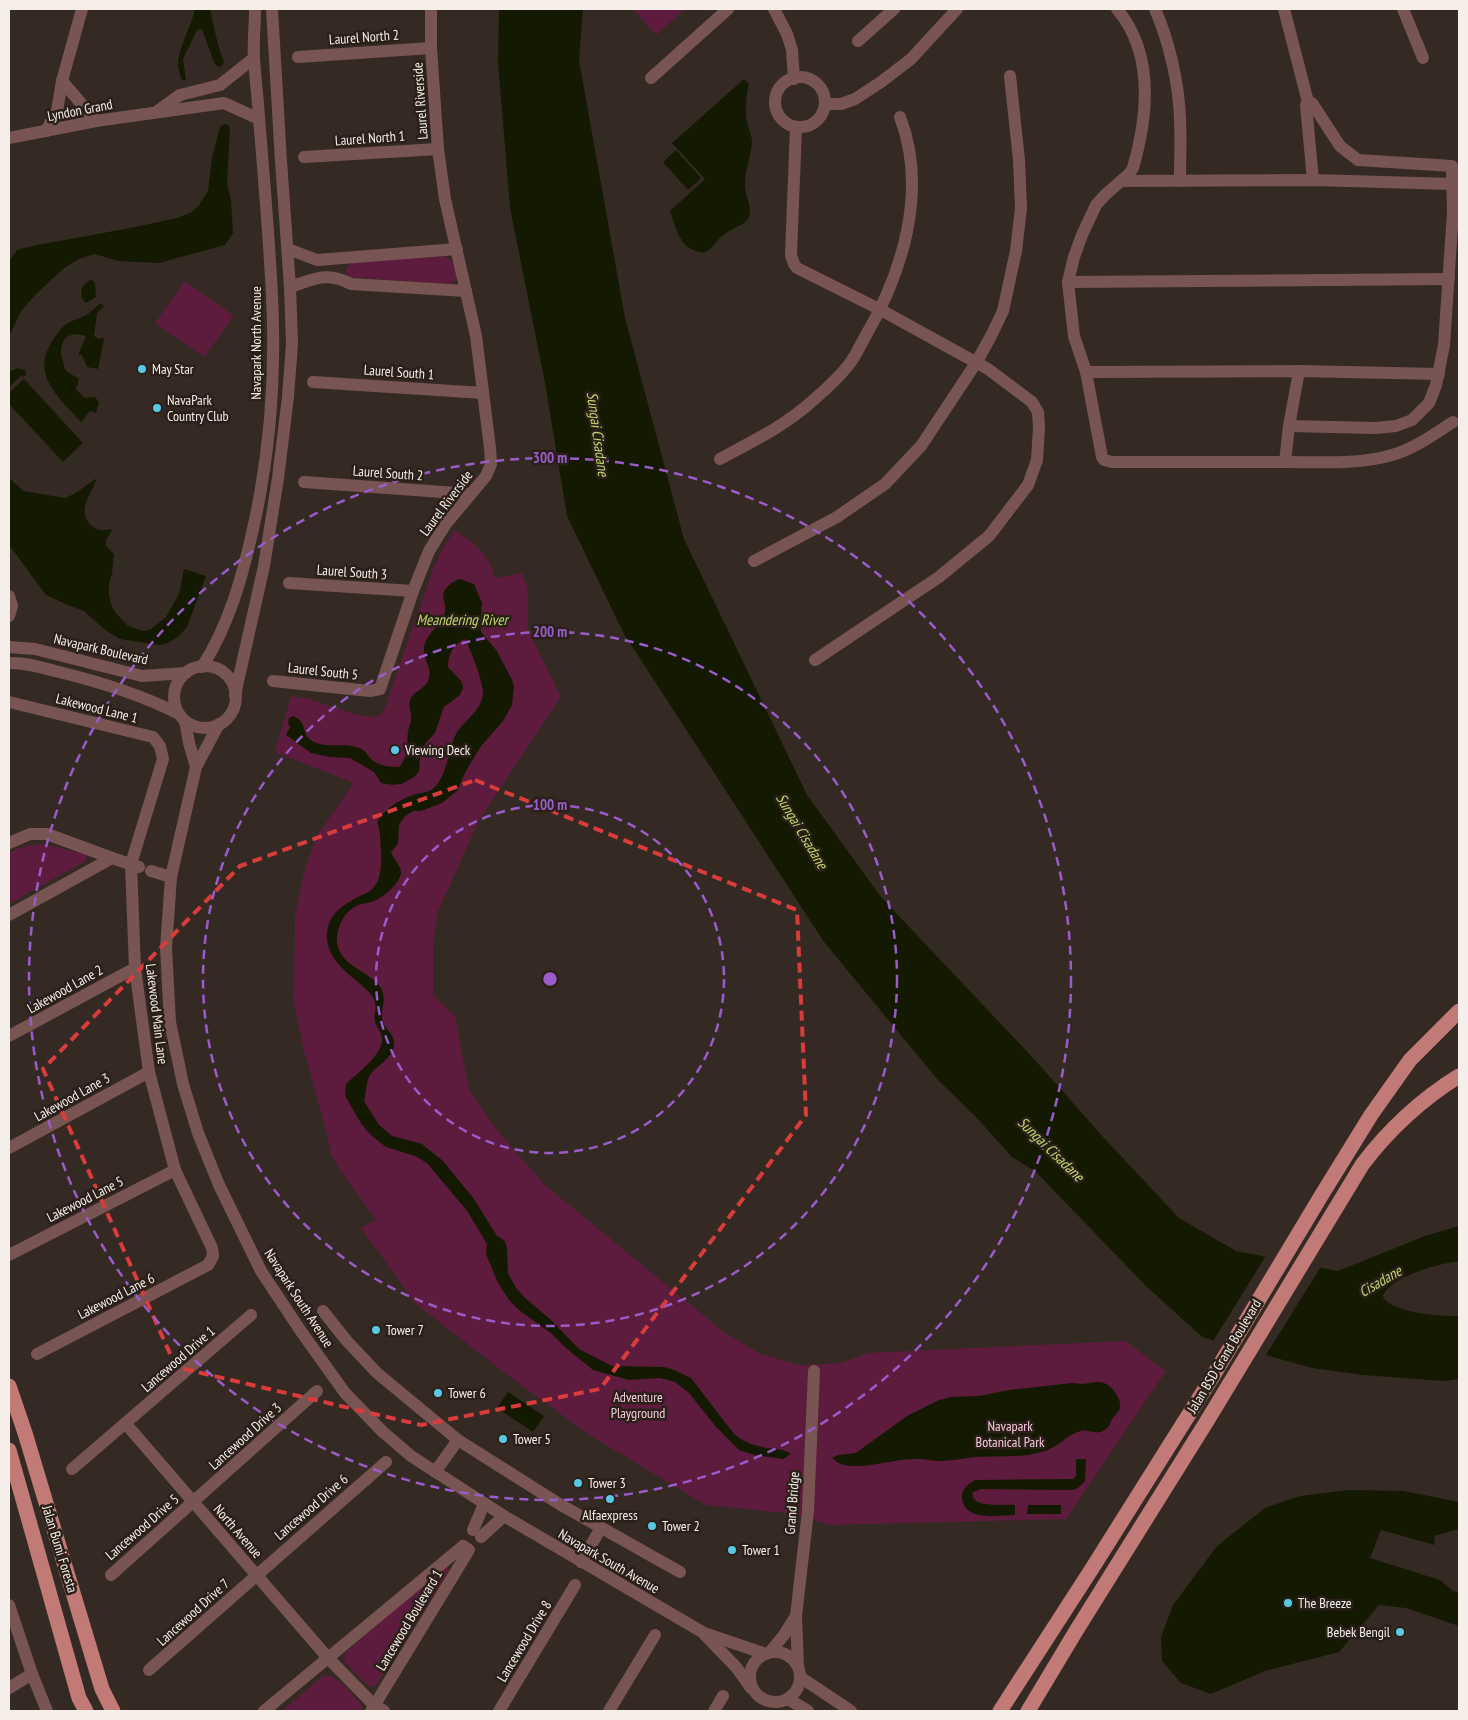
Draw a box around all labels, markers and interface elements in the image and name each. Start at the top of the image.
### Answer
street label: Laurel North 2 [328,26,400,48]
street label: Laurel Riverside [408,61,432,140]
street label: Lyndon Grand [46,95,114,125]
street label: Laurel North 1 [334,127,406,149]
street label: Navapark North Avenue [247,286,265,400]
place label: May Star [152,360,194,378]
street label: Laurel South 1 [363,361,435,383]
marker: May Star [136,363,148,375]
place label: NavaPark Country Club [167,391,229,425]
water label: Sungai Cisadane [583,391,613,478]
marker: NavaPark Country Club [151,402,163,414]
text: 300 m [533,448,567,467]
street label: Laurel South 2 [352,462,424,484]
street label: Laurel Riverside [415,466,477,539]
street label: Laurel South 3 [316,561,388,583]
water label: Meandering River [416,610,509,629]
text: 200 m [533,622,567,641]
street label: Navapark Boulevard [52,629,150,669]
street label: Laurel South 5 [287,658,359,684]
street label: Lakewood Lane 1 [54,689,140,727]
place label: Viewing Deck [404,741,471,759]
marker: Viewing Deck [389,744,401,756]
water label: Sungai Cisadane [772,790,832,873]
text: 100 m [533,795,567,814]
street label: Lakewood Lane 2 [24,961,106,1017]
street label: Lakewood Main Lane [142,963,172,1066]
centre of rings [541,970,559,988]
street label: Lakewood Lane 3 [31,1069,113,1125]
water label: Sungai Cisadane [1014,1113,1089,1186]
street label: Lakewood Lane 5 [44,1172,126,1226]
street label: Navapark South Avenue [260,1245,338,1351]
water label: Cisadane [1355,1261,1406,1301]
street label: Lakewood Lane 6 [75,1269,157,1323]
street label: Jalan BSD Grand Boulevard [1182,1296,1265,1417]
place label: Tower 7 [386,1321,424,1339]
street label: Lancewood Drive 1 [137,1322,219,1396]
marker: Tower 7 [370,1324,382,1336]
place label: Tower 6 [448,1384,486,1402]
marker: Tower 6 [432,1387,444,1399]
park label: Adventure Playground [611,1388,665,1422]
street label: Lancewood Drive 3 [205,1399,285,1473]
park label: Navapark Botanical Park [976,1417,1045,1451]
place label: Tower 5 [513,1430,551,1448]
marker: Tower 5 [497,1433,509,1445]
street label: Lancewood Drive 6 [270,1470,352,1544]
street label: Grand Bridge [781,1471,803,1535]
place label: Tower 3 [588,1474,626,1492]
marker: Tower 3 [572,1477,584,1489]
street label: Lancewood Drive 5 [101,1490,183,1564]
marker: Alfaexpress [604,1493,616,1505]
street label: North Avenue [210,1500,267,1562]
street label: Jalan Bumi Foresta [38,1502,82,1595]
place label: Alfaexpress [582,1506,638,1524]
place label: Tower 2 [662,1517,700,1535]
marker: Tower 2 [646,1520,658,1532]
street label: Navapark South Avenue [555,1525,663,1597]
place label: Tower 1 [742,1541,780,1559]
marker: Tower 1 [726,1544,738,1556]
street label: Lancewood Boulevard 1 [372,1566,446,1674]
street label: Lancewood Drive 7 [153,1575,233,1649]
place label: The Breeze [1298,1594,1352,1612]
street label: Lancewood Drive 8 [493,1597,555,1685]
marker: The Breeze [1282,1597,1294,1609]
place label: Bebek Bengil [1327,1623,1391,1641]
marker: Bebek Bengil [1394,1626,1406,1638]

